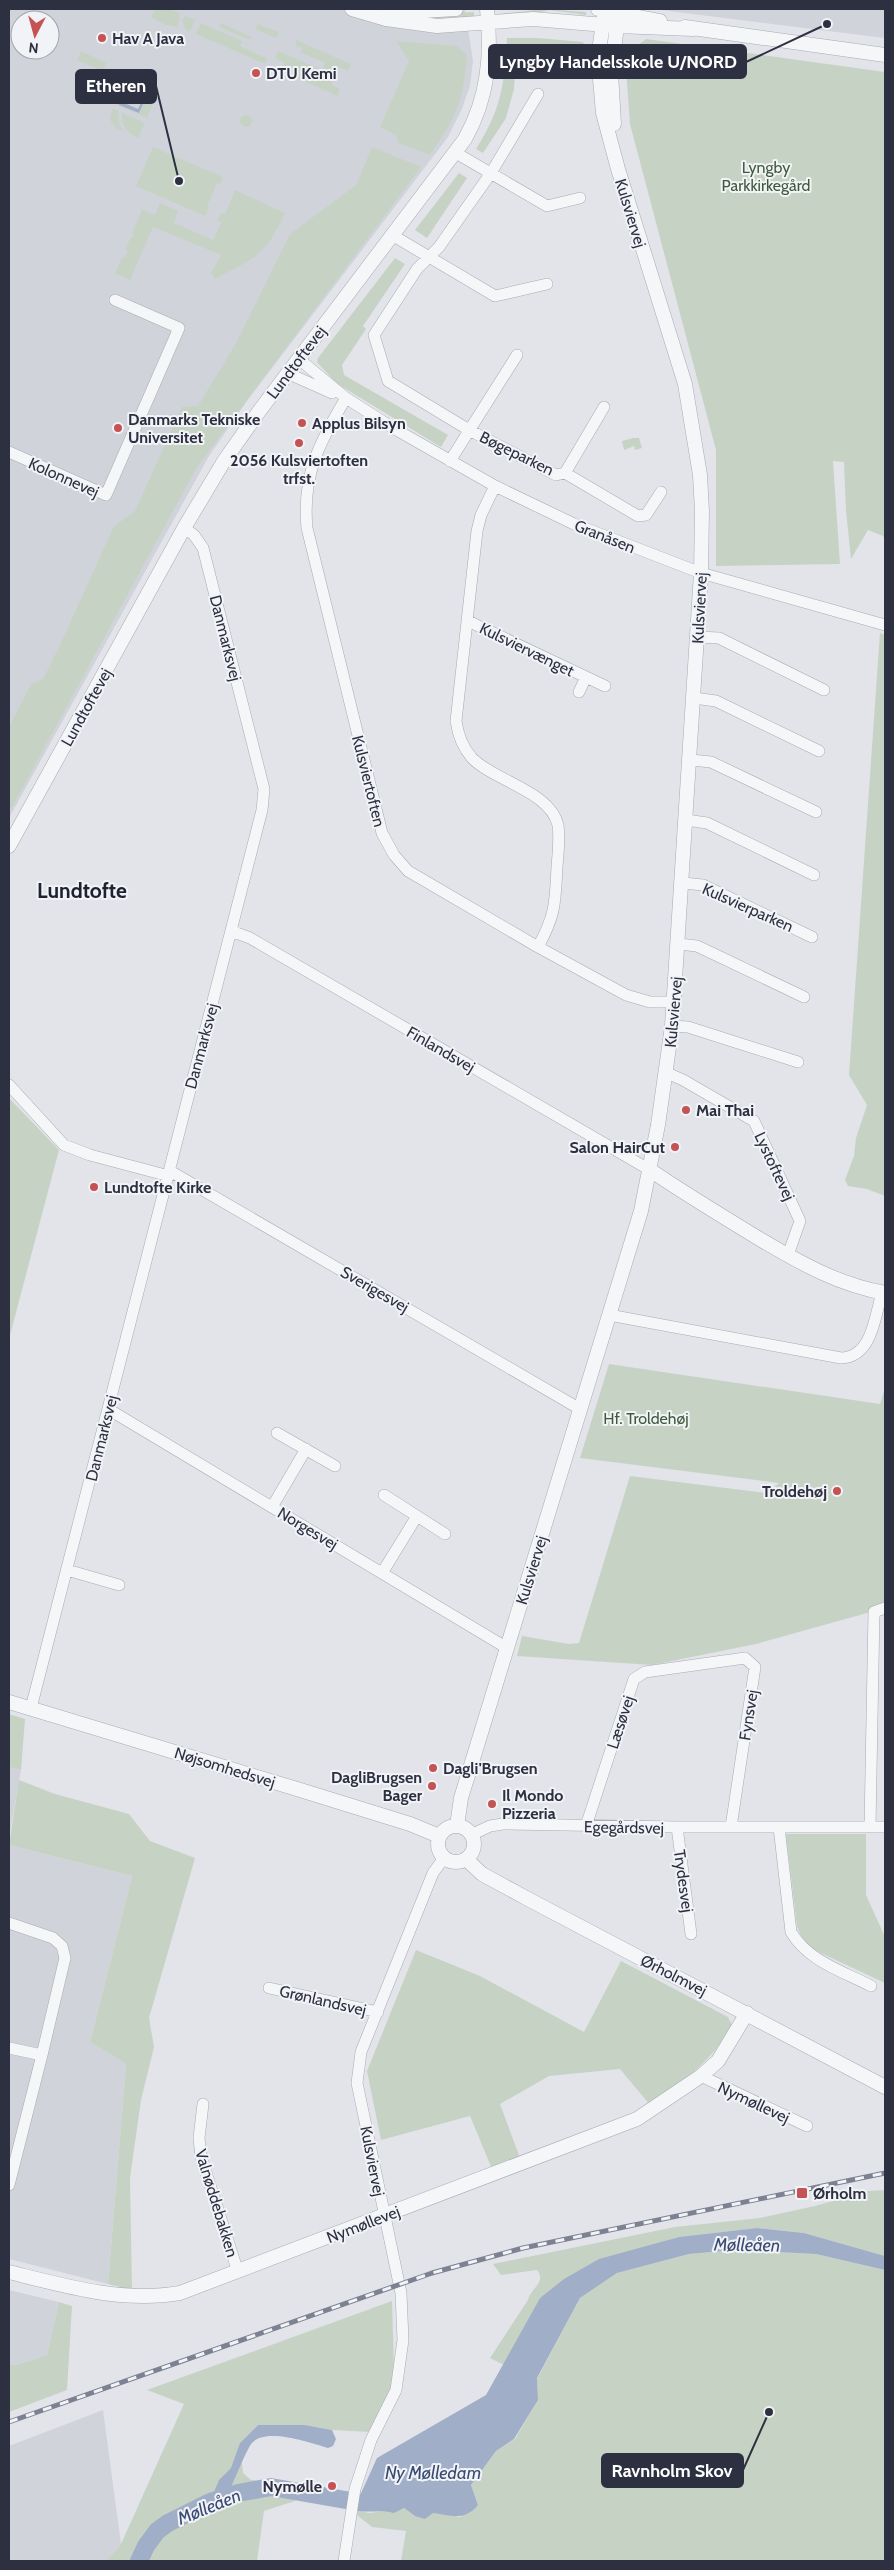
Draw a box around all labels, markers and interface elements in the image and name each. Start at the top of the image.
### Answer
north arrow [10,10,60,60]
place label: Hav A Java [112,29,184,48]
marker: Hav A Java [96,32,108,44]
text: N [28,38,40,57]
callout: Lyngby Handelsskole U/NORD [489,45,746,78]
text: Lyngby Handelsskole U/NORD [499,51,737,73]
place label: DTU Kemi [266,64,337,83]
marker: DTU Kemi [250,67,262,79]
callout: Etheren [76,70,156,103]
text: Etheren [86,75,146,97]
park label: Lyngby Parkkirkegård [722,158,810,195]
street label: Kulsviervej [611,176,650,250]
street label: Lundtoftevej [263,322,330,402]
place label: Danmarks Tekniske Universitet [128,410,260,447]
place label: Applus Bilsyn [312,414,406,433]
marker: Applus Bilsyn [296,417,308,429]
marker: Danmarks Tekniske Universitet [112,422,124,434]
street label: Bøgeparken [477,427,557,480]
marker: 2056 Kulsviertoften trfst. [293,437,305,449]
place label: 2056 Kulsviertoften trfst. [230,451,368,488]
street label: Kolonnevej [26,453,102,501]
street label: Granåsen [572,516,638,557]
street label: Kulsviervej [688,572,711,644]
street label: Danmarksvej [206,593,245,683]
street label: Kulsviervænget [476,618,578,681]
street label: Lundtoftevej [57,665,116,750]
street label: Kulsviertoften [348,733,389,829]
district label: Lundtofte [37,878,127,903]
street label: Kulsvierparken [699,879,796,936]
street label: Kulsviervej [661,976,686,1048]
street label: Danmarksvej [181,1001,222,1091]
street label: Finlandsvej [403,1022,478,1077]
place label: Mai Thai [696,1101,754,1120]
marker: Mai Thai [680,1104,692,1116]
street label: Lystoftevej [750,1129,799,1204]
place label: Salon HairCut [570,1138,665,1157]
marker: Salon HairCut [669,1141,681,1153]
place label: Lundtofte Kirke [104,1178,211,1197]
marker: Lundtofte Kirke [88,1181,100,1193]
street label: Sverigesvej [337,1262,412,1317]
street label: Danmarksvej [82,1393,121,1483]
park label: Hf. Troldehøj [603,1409,689,1428]
place label: Troldehøj [762,1482,827,1501]
marker: Troldehøj [831,1485,843,1497]
street label: Norgesvej [274,1503,341,1554]
street label: Kulsviervej [512,1533,551,1607]
street label: Fynsvej [735,1688,762,1742]
street label: Læsøvej [603,1693,638,1751]
street label: Nøjsomhedsvej [172,1743,278,1792]
place label: Dagli'Brugsen [443,1759,538,1778]
marker: Dagli'Brugsen [427,1762,439,1774]
place label: DagliBrugsen Bager [331,1768,423,1805]
marker: DagliBrugsen Bager [426,1780,438,1792]
place label: Il Mondo Pizzeria [502,1786,564,1823]
marker: Il Mondo Pizzeria [486,1798,498,1810]
street label: Egegårdsvej [584,1817,664,1838]
street label: Trydesvej [670,1848,697,1914]
street label: Ørholmvej [638,1951,710,2000]
street label: Grønlandsvej [278,1981,368,2020]
street label: Nymøllevej [715,2078,793,2127]
street label: Kulsviervej [356,2124,389,2198]
street label: Valnøddebakken [191,2147,242,2260]
place label: Ørholm [813,2184,866,2203]
marker: Ørholm [795,2186,809,2200]
street label: Nymøllevej [324,2202,403,2247]
water label: Mølleåen [713,2233,780,2257]
callout: Ravnholm Skov [602,2454,743,2487]
text: Ravnholm Skov [612,2460,733,2482]
water label: Ny Mølledam [385,2462,481,2484]
place label: Nymølle [263,2477,322,2496]
marker: Nymølle [326,2480,338,2492]
water label: Mølleåen [173,2484,244,2530]

